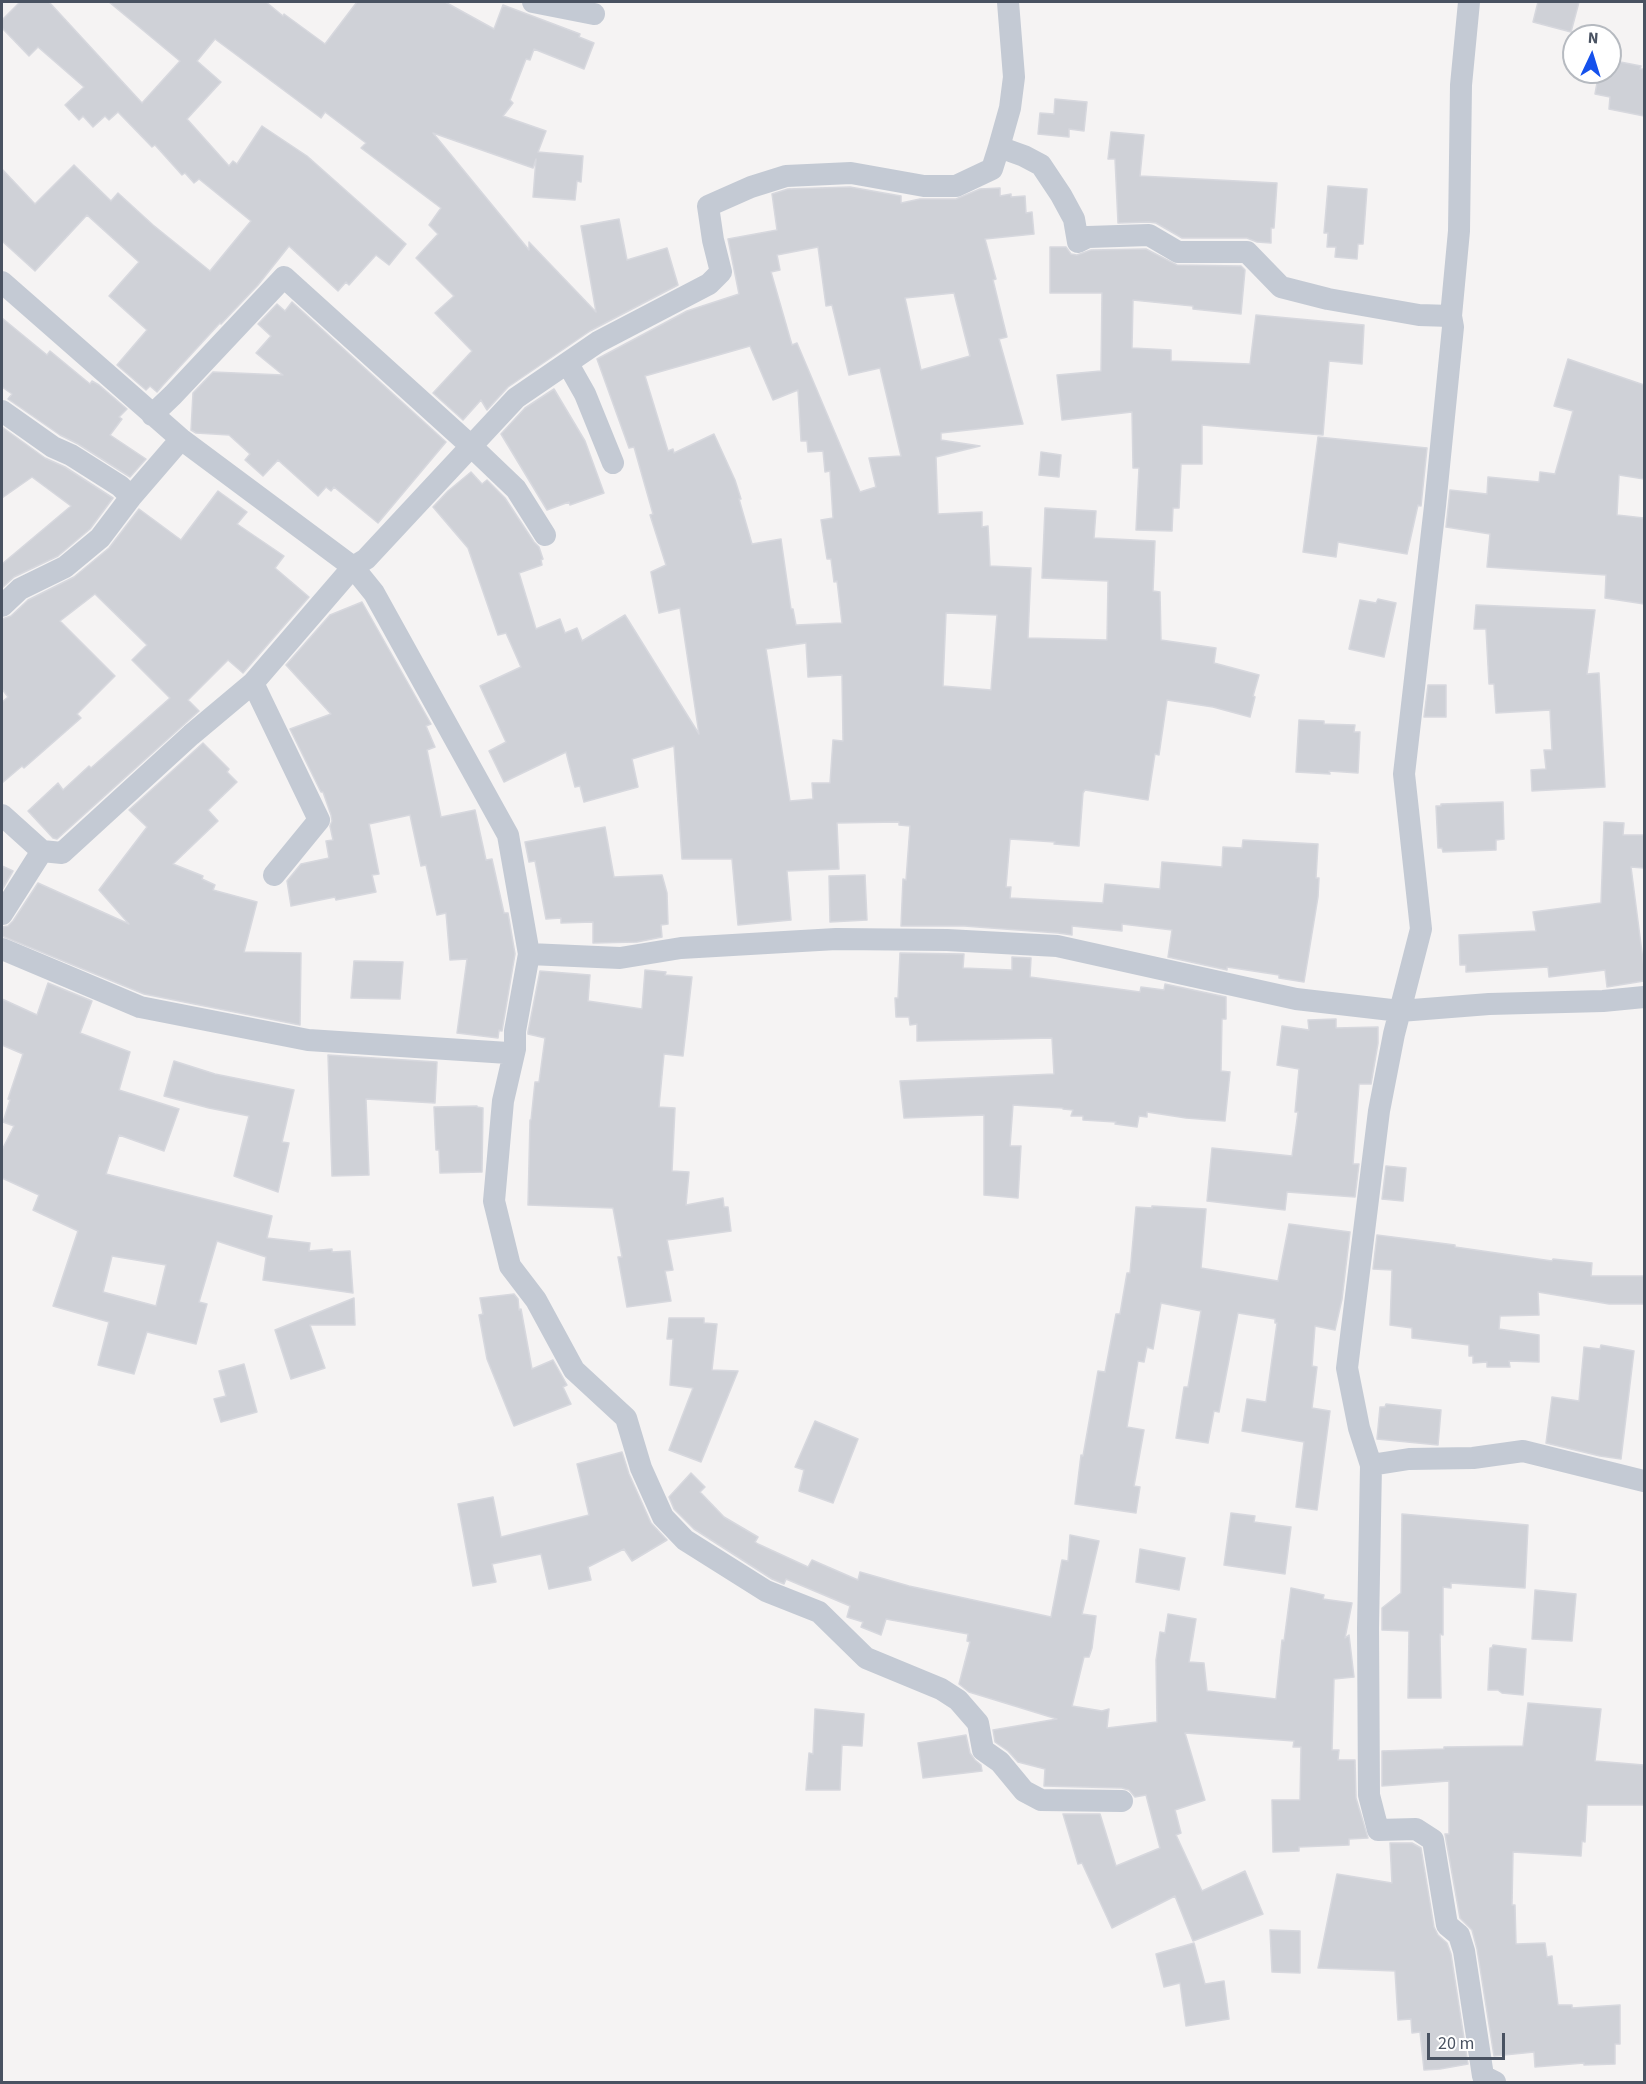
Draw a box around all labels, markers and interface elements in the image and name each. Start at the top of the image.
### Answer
north arrow [1562,24,1622,84]
text: N [1587,27,1599,49]
scale bar [1430,2021,1508,2059]
text: 20 m [1438,2031,1474,2056]

